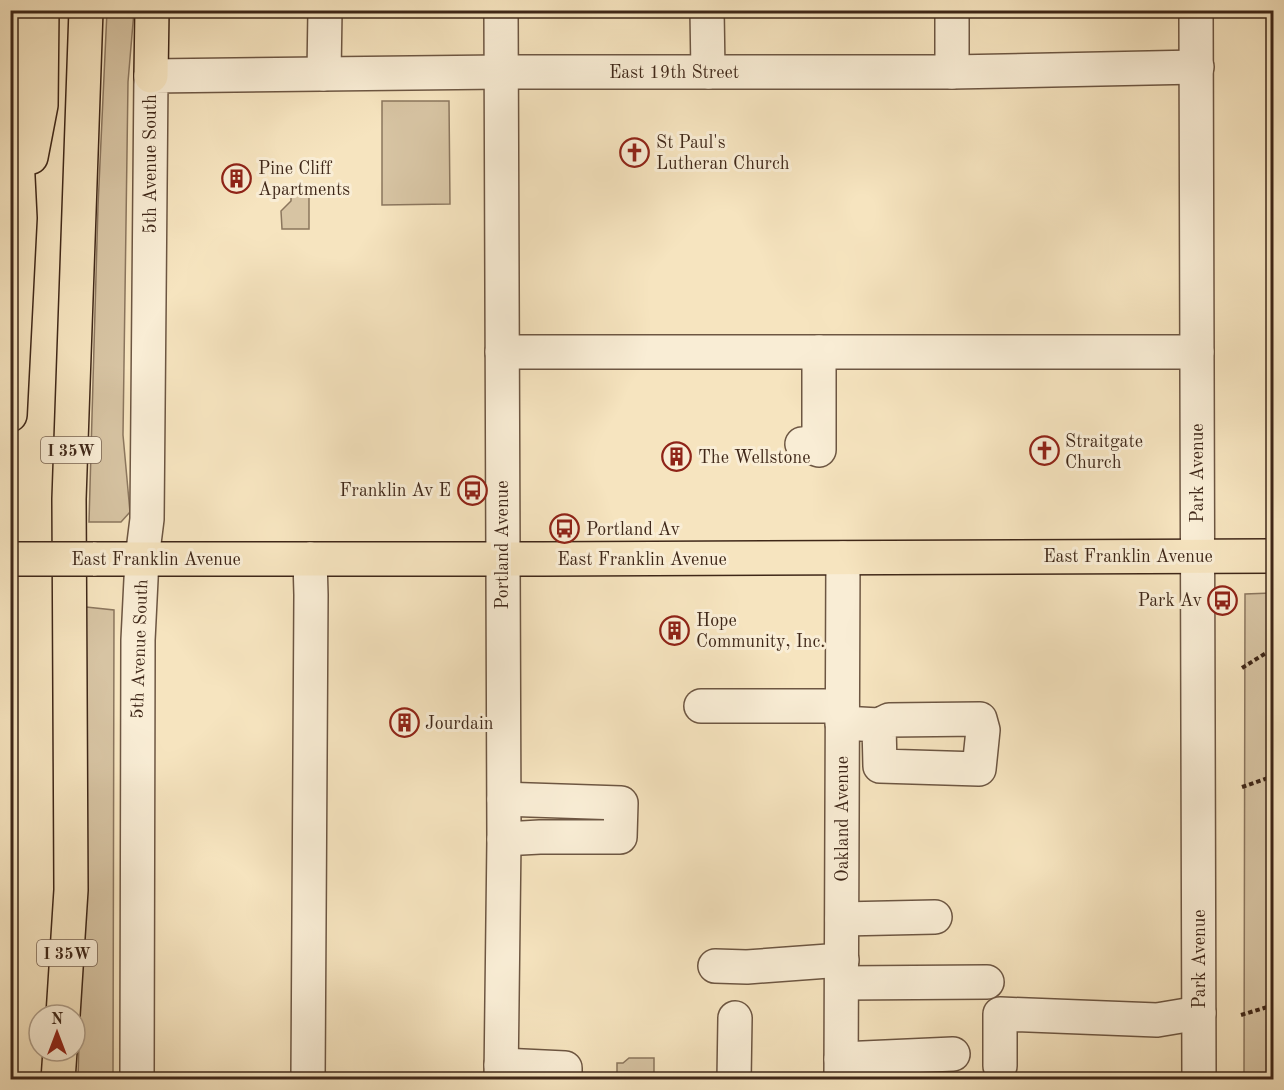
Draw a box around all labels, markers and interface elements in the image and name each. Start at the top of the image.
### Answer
street label: East 19th Street [609,64,739,82]
street label: 5th Avenue South [142,94,160,234]
place label: St Paul's Lutheran Church [656,134,790,173]
church icon: St Paul's Lutheran Church [619,136,651,168]
place label: Pine Cliff Apartments [258,160,350,199]
building icon: Pine Cliff Apartments [221,162,253,194]
street label: Park Avenue [1189,423,1207,523]
place label: Straitgate Church [1065,433,1143,472]
church icon: Straitgate Church [1028,435,1060,467]
road number: I 35W [41,437,101,463]
building icon: The Wellstone [661,441,693,473]
place label: The Wellstone [698,449,811,467]
bus stop icon: Franklin Av E [456,474,488,506]
street label: Portland Avenue [494,481,512,610]
place label: Franklin Av E [339,482,451,500]
bus stop icon: Portland Av [549,513,581,545]
place label: Portland Av [586,521,680,539]
street label: East Franklin Avenue [1043,548,1213,566]
street label: East Franklin Avenue [71,551,241,569]
street label: East Franklin Avenue [557,551,727,569]
street label: 5th Avenue South [129,579,151,719]
bus stop icon: Park Av [1207,584,1239,616]
place label: Park Av [1138,592,1202,610]
place label: Hope Community, Inc. [696,612,825,651]
building icon: Hope Community, Inc. [659,614,691,646]
building icon: Jourdain [388,707,420,739]
place label: Jourdain [425,715,494,733]
street label: Oakland Avenue [834,756,852,882]
street label: Park Avenue [1191,909,1209,1009]
road number: I 35W [37,940,97,966]
north arrow [27,1003,87,1063]
text: N [51,1012,64,1028]

